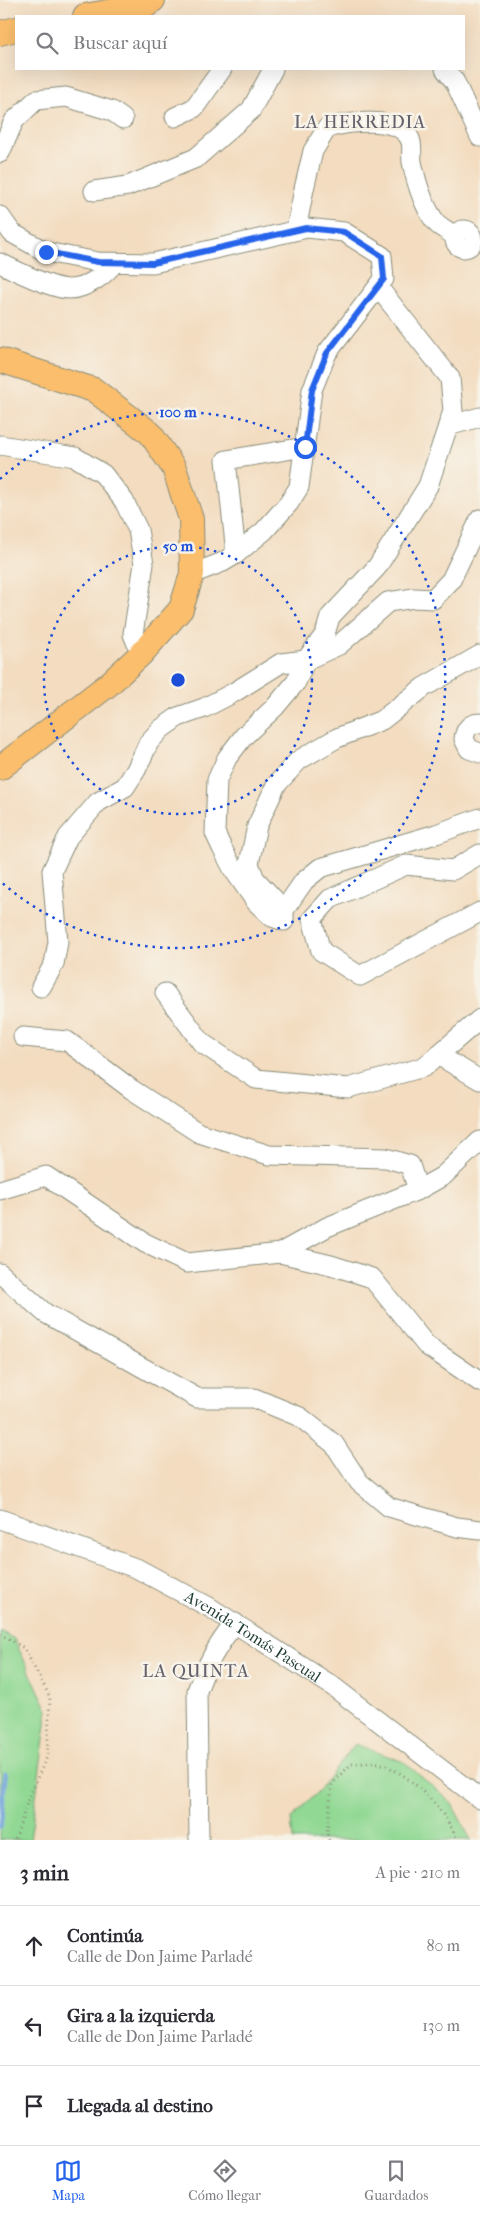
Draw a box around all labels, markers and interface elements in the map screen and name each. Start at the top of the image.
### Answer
search box [15,15,465,70]
icon: search [33,29,61,57]
text: Buscar aquí [73,32,167,54]
district label: LA HERREDIA [294,112,426,133]
route end [35,241,58,264]
text: 100 m [159,403,197,421]
route start [294,436,317,459]
text: 50 m [163,537,194,555]
centre of rings [169,671,187,689]
street label: Avenida Tomás Pascual [181,1586,325,1686]
district label: LA QUINTA [142,1661,250,1682]
text: 3 min [20,1861,69,1885]
text: A pie · 210 m [376,1863,460,1882]
text: Continúa [67,1925,143,1947]
icon: ahead [20,1932,48,1960]
text: 80 m [426,1936,460,1955]
text: Calle de Don Jaime Parladé [67,1947,253,1966]
text: Gira a la izquierda [67,2005,214,2027]
icon: left [20,2012,48,2040]
text: 130 m [422,2016,460,2035]
text: Calle de Don Jaime Parladé [67,2027,253,2046]
icon: arrive [20,2092,48,2120]
text: Llegada al destino [67,2095,213,2117]
tab: Mapa [52,2157,85,2204]
tab: Cómo llegar [188,2157,261,2204]
tab: Guardados [364,2157,428,2204]

